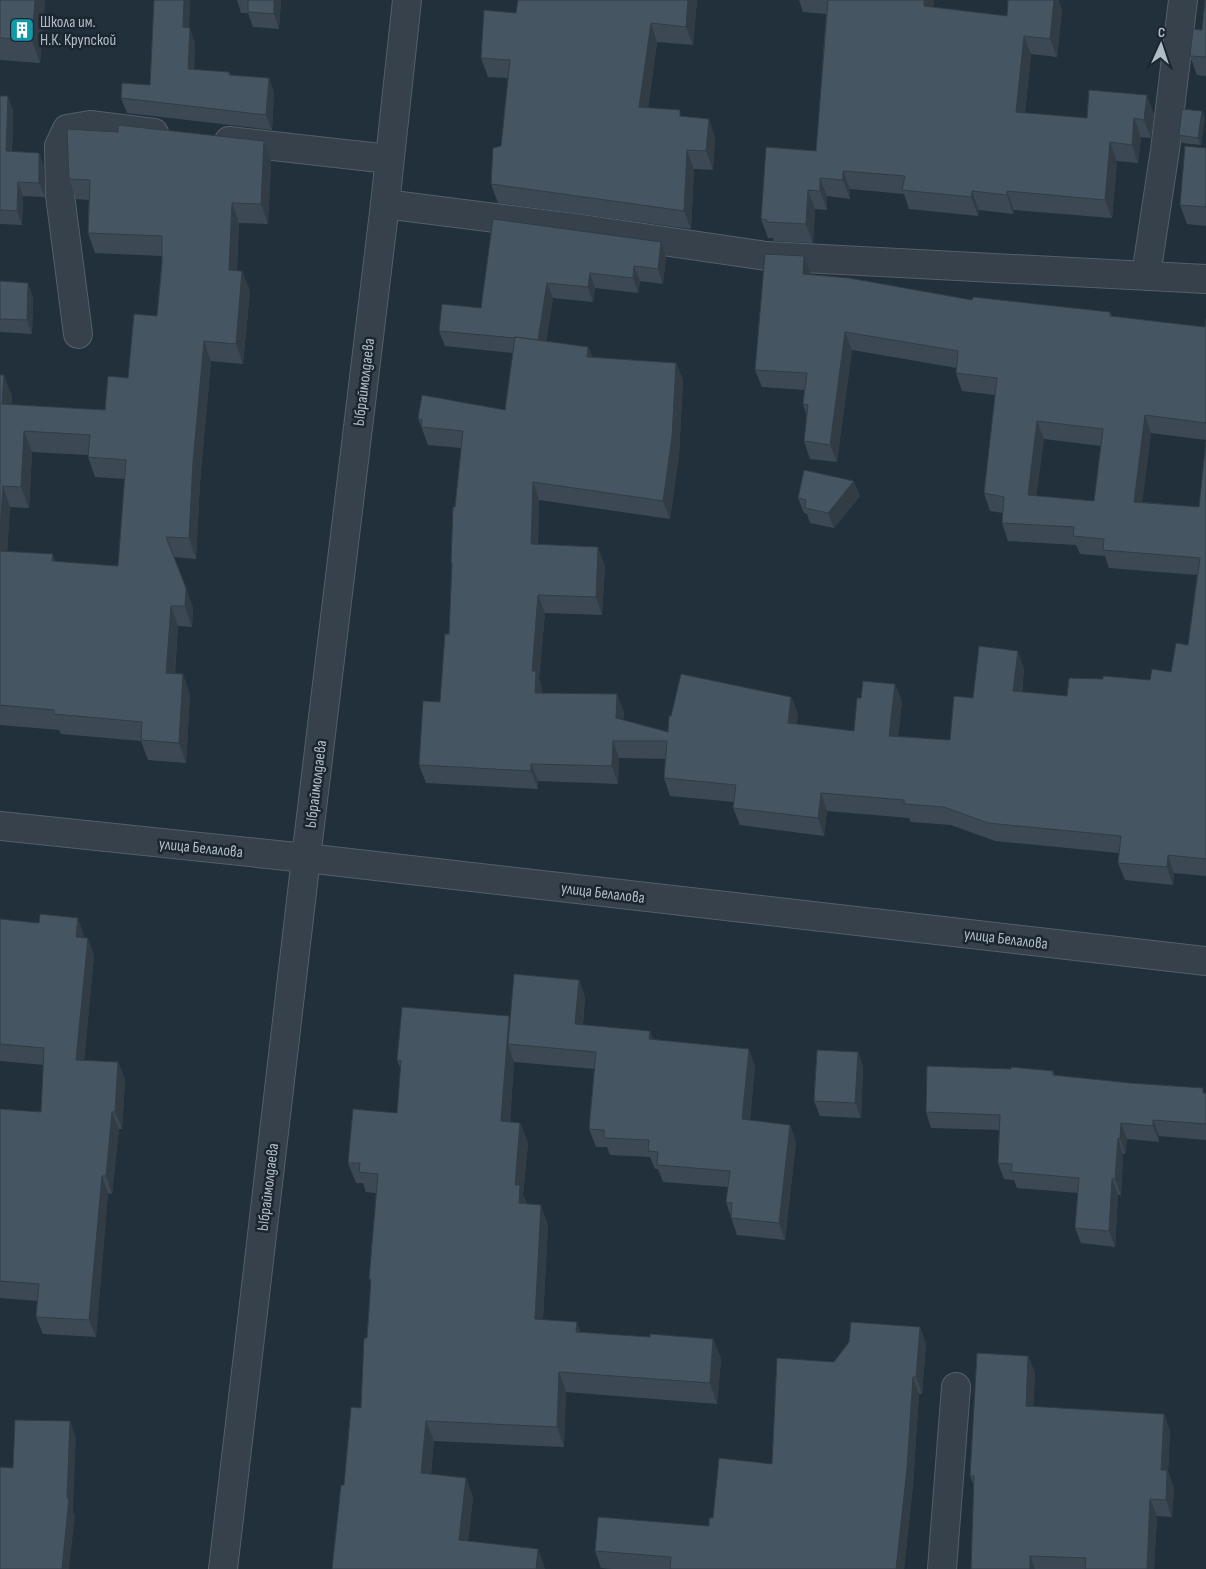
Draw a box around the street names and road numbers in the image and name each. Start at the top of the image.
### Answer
street label: Ыбраймолдаева [350,337,379,427]
street label: Ыбраймолдаева [302,739,331,829]
street label: улица Белалова [158,835,244,862]
street label: улица Белалова [560,879,646,908]
street label: улица Белалова [963,925,1049,954]
street label: Ыбраймолдаева [254,1142,283,1232]

